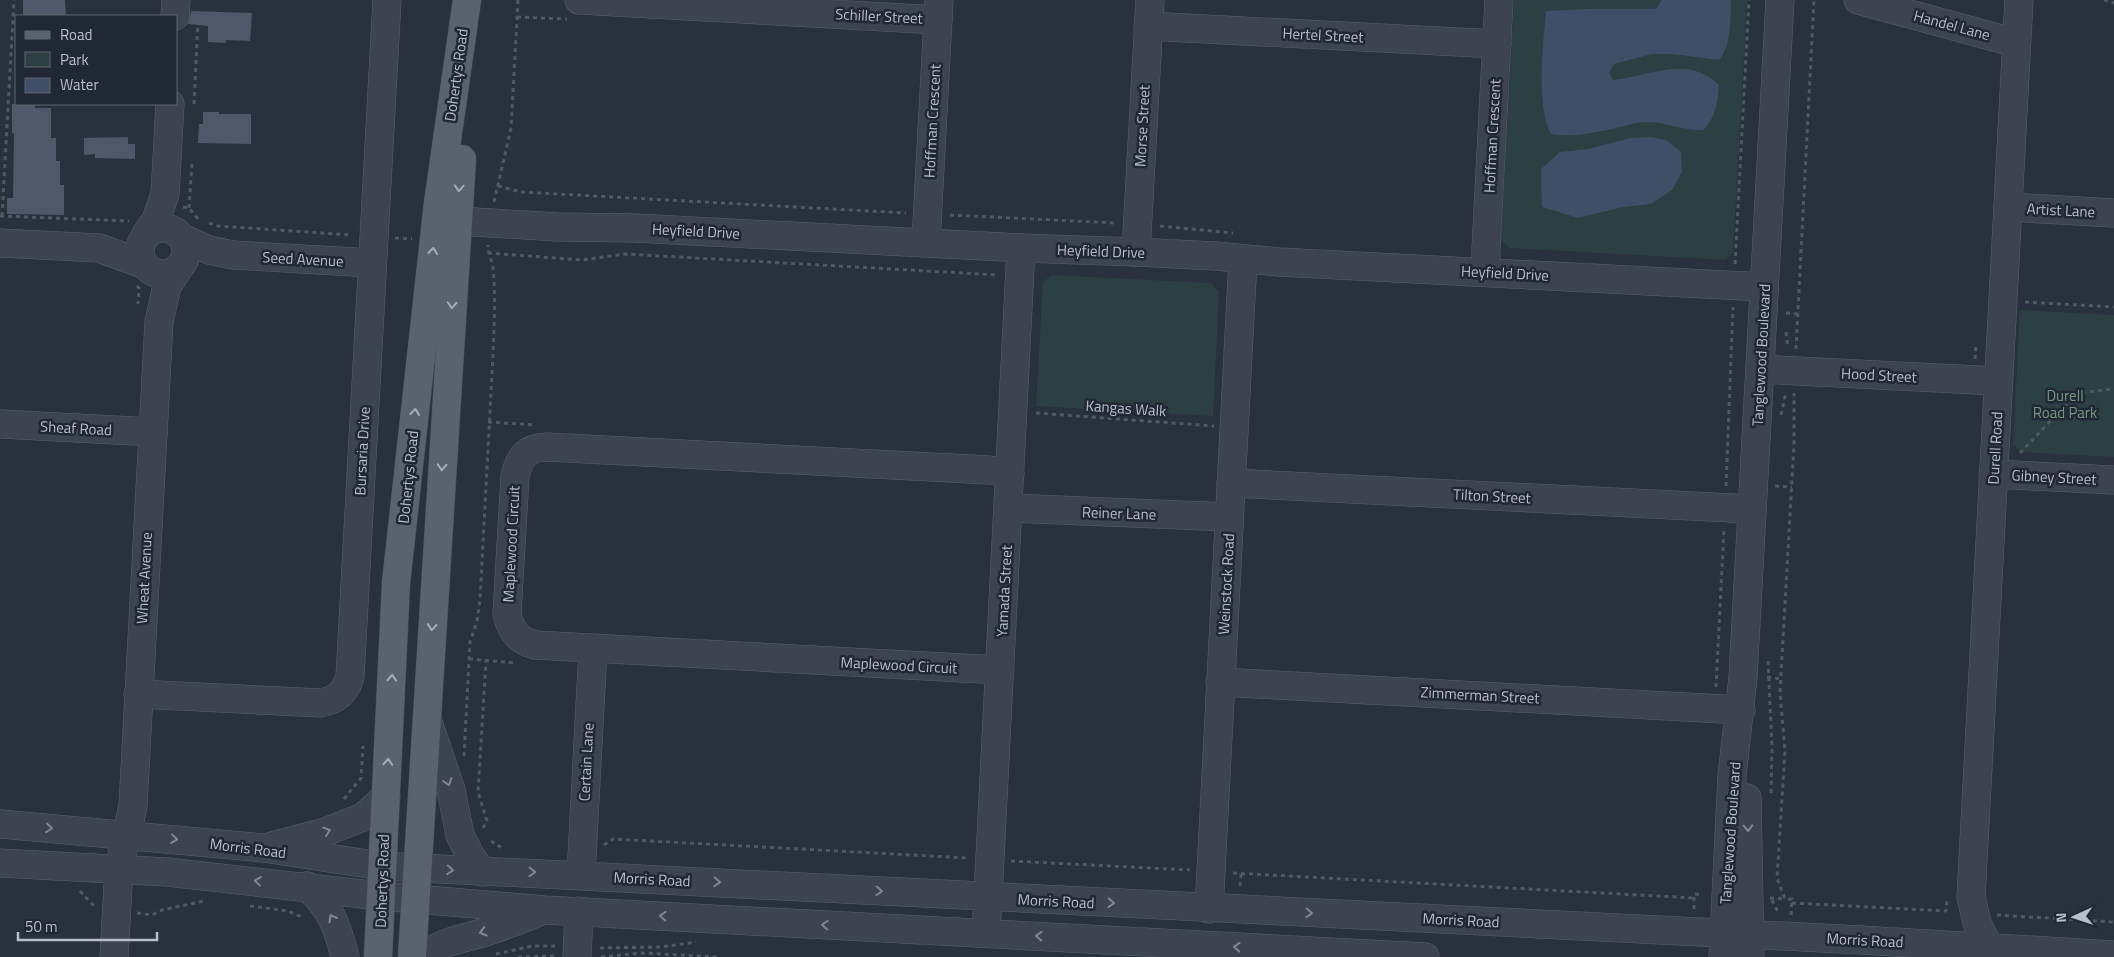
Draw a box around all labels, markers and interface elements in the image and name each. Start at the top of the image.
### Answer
street label: Schiller Street [835,2,924,30]
street label: Handel Lane [1911,4,1993,46]
legend [15,15,178,105]
street label: Hertel Street [1282,21,1365,49]
text: Road [60,23,92,46]
street label: Dohertys Road [438,27,474,123]
text: Park [60,48,89,71]
street label: Hoffman Crescent [918,63,947,179]
text: Water [60,73,99,96]
street label: Hoffman Crescent [1478,78,1507,194]
street label: Morse Street [1128,84,1156,168]
one-way arrow [454,184,465,192]
street label: Artist Lane [2026,197,2096,223]
street label: Heyfield Drive [651,217,741,245]
street label: Heyfield Drive [1057,238,1145,264]
street label: Seed Avenue [262,245,344,273]
one-way arrow [427,246,438,254]
street label: Heyfield Drive [1460,259,1550,287]
street label: Tanglewood Boulevard [1746,283,1776,427]
one-way arrow [446,301,457,309]
street label: Hood Street [1841,362,1918,389]
park label: Durell Road Park [2033,384,2097,424]
street label: Kangas Walk [1085,394,1167,422]
street label: Bursaria Drive [348,406,376,496]
one-way arrow [409,408,420,416]
street label: Durell Road [1982,411,2008,485]
street label: Sheaf Road [39,415,113,441]
street label: Dohertys Road [392,429,424,525]
one-way arrow [437,463,448,471]
street label: Gibney Street [2011,463,2098,491]
street label: Tilton Street [1453,482,1532,510]
street label: Maplewood Circuit [496,484,526,603]
street label: Reiner Lane [1081,500,1157,526]
street label: Wheat Avenue [130,532,158,624]
street label: Weinstock Road [1212,533,1240,635]
street label: Yamada Street [990,544,1018,638]
one-way arrow [427,623,438,631]
street label: Maplewood Circuit [840,650,959,680]
one-way arrow [386,674,397,682]
street label: Zimmerman Street [1420,680,1541,710]
street label: Certain Lane [572,722,600,802]
one-way arrow [382,758,393,766]
street label: Tanglewood Boulevard [1714,761,1746,905]
one-way arrow [442,777,452,786]
one-way arrow [45,822,53,833]
one-way arrow [1743,824,1753,832]
one-way arrow [323,826,331,836]
street label: Morris Road [208,832,288,864]
one-way arrow [171,833,179,844]
street label: Dohertys Road [369,834,395,928]
one-way arrow [446,864,454,875]
street label: Morris Road [613,866,691,892]
one-way arrow [528,867,536,878]
one-way arrow [254,876,262,887]
one-way arrow [713,877,721,888]
one-way arrow [876,886,884,897]
street label: Morris Road [1017,888,1095,914]
north arrow [2049,892,2099,942]
one-way arrow [1108,898,1116,909]
street label: Morris Road [1422,907,1500,933]
one-way arrow [1305,908,1313,918]
scale bar [18,910,156,942]
one-way arrow [658,910,666,921]
text: N [2050,912,2071,923]
text: 50 m [25,915,58,938]
one-way arrow [329,915,339,924]
one-way arrow [821,919,829,930]
one-way arrow [479,927,488,937]
street label: Morris Road [1826,927,1904,953]
one-way arrow [1035,931,1043,942]
one-way arrow [1232,941,1240,952]

